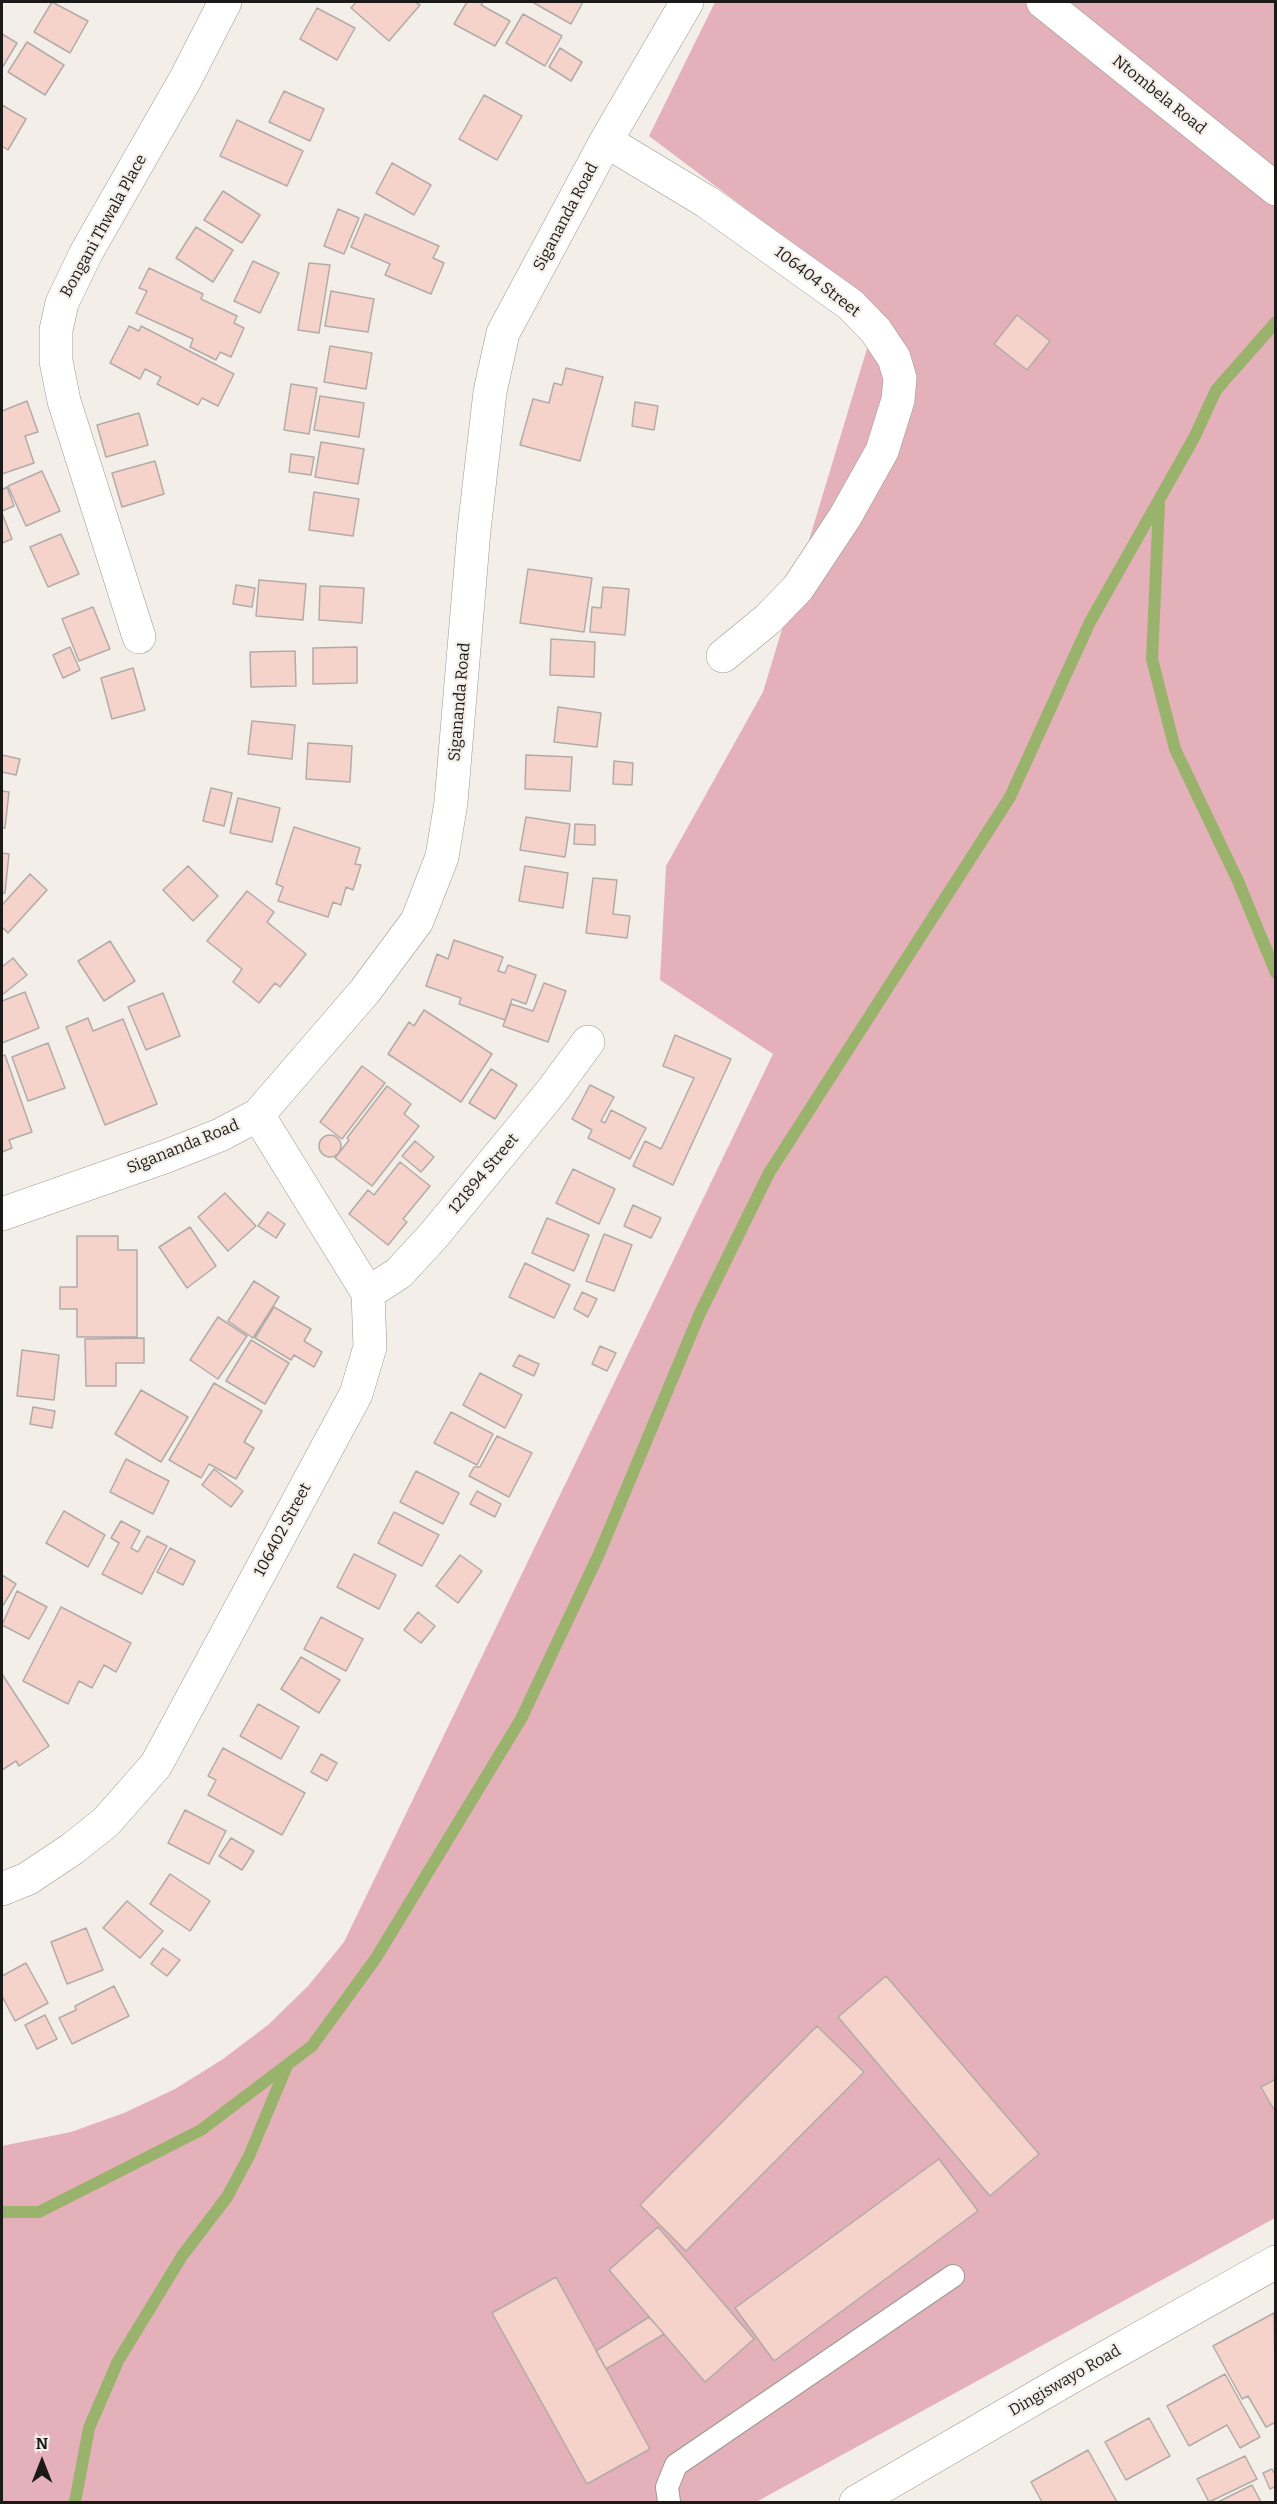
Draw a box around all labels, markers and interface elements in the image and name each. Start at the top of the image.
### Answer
street label: Ntombela Road [1108,51,1210,139]
street label: Bongani Thwala Place [57,151,151,301]
street label: Sigananda Road [530,160,602,274]
street label: 106404 Street [770,243,864,321]
street label: Sigananda Road [445,642,475,762]
street label: Sigananda Road [124,1116,242,1178]
street label: 121894 Street [445,1130,523,1218]
street label: 106402 Street [250,1480,316,1580]
street label: Dingiswayo Road [1006,2341,1124,2421]
north arrow [12,2432,72,2492]
text: N [36,2434,48,2453]

